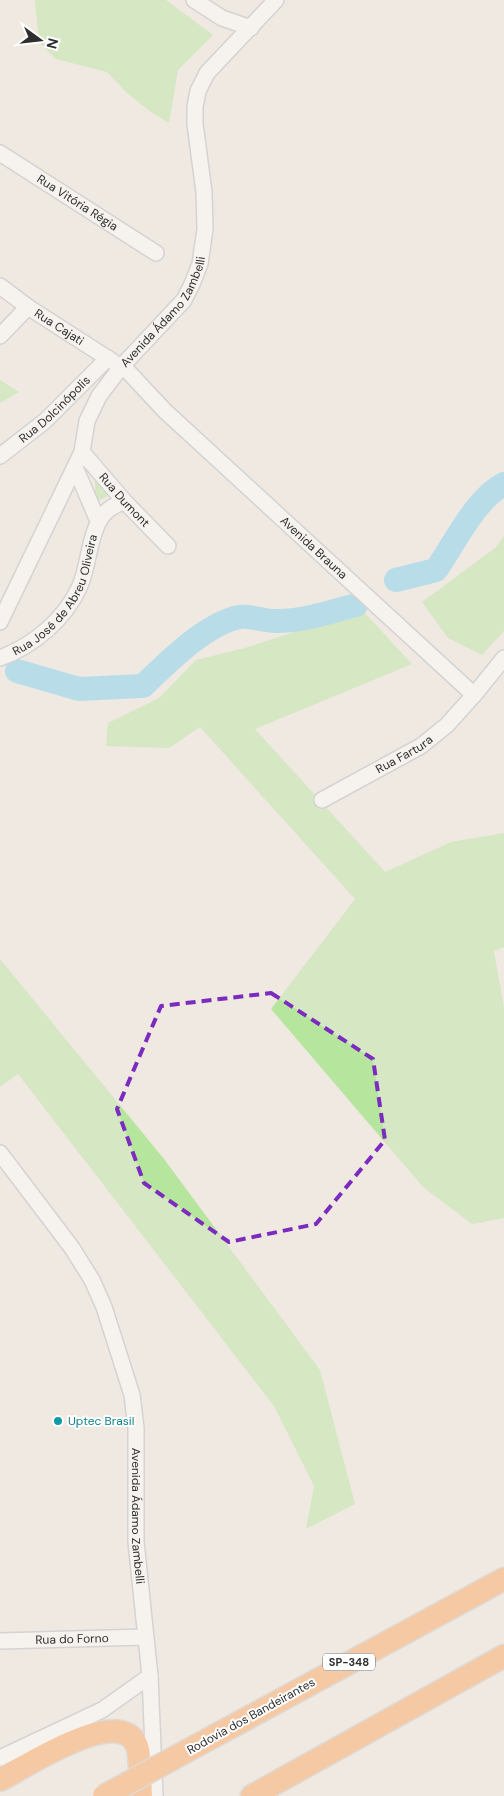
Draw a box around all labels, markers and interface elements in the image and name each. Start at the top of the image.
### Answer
north arrow [15,15,65,65]
text: N [43,36,63,51]
street label: Rua Vitória Régia [34,171,121,235]
street label: Avenida Ádamo Zambelli [117,255,209,371]
street label: Rua Cajati [31,305,87,349]
street label: Rua Dolcinópolis [16,372,94,446]
street label: Rua Dumont [95,469,153,531]
street label: Avenida Brauna [277,513,351,583]
street label: Rua José de Abreu Oliveira [10,532,101,659]
street label: Rua Fartura [373,732,436,777]
place label: Uptec Brasil [68,1413,134,1429]
marker: Uptec Brasil [52,1415,64,1427]
street label: Avenida Ádamo Zambelli [128,1448,148,1585]
street label: Rua do Forno [35,1630,109,1648]
road number: SP-348 [323,1654,375,1670]
street label: Rodovia dos Bandeirantes [184,1674,318,1758]

